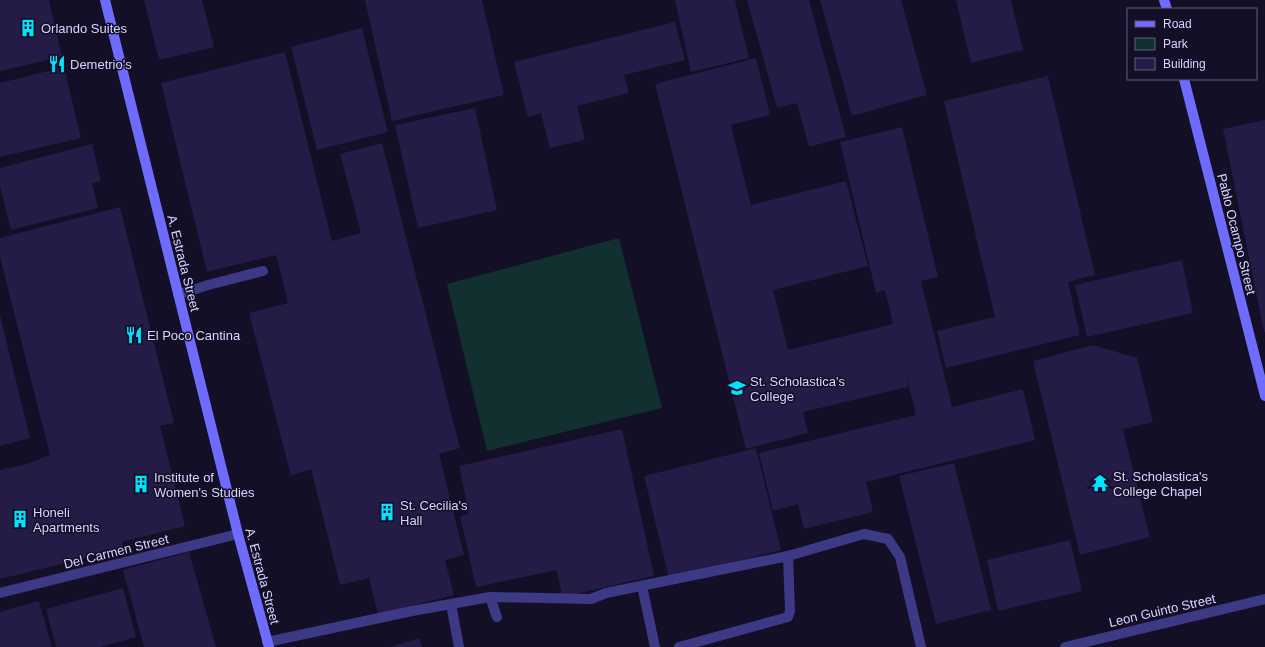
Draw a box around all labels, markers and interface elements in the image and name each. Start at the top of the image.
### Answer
legend [1127,8,1257,80]
text: Road [1163,17,1192,31]
building icon: Orlando Suites [18,18,38,38]
place label: Orlando Suites [41,21,127,36]
text: Park [1163,37,1189,51]
restaurant icon: Demetrio's [47,54,67,74]
place label: Demetrio's [70,57,132,72]
text: Building [1163,57,1206,71]
street label: Pablo Ocampo Street [1214,172,1259,297]
street label: A. Estrada Street [164,213,203,313]
restaurant icon: El Poco Cantina [124,325,144,345]
place label: El Poco Cantina [147,328,241,343]
place label: St. Scholastica's College [750,374,845,404]
school or university icon: St. Scholastica's College [727,378,747,398]
place label: St. Scholastica's College Chapel [1113,469,1208,499]
place label: Institute of Women's Studies [154,470,255,500]
temple icon: St. Scholastica's College Chapel [1090,473,1110,493]
building icon: Institute of Women's Studies [131,474,151,494]
place label: St. Cecilia's Hall [400,498,468,528]
building icon: St. Cecilia's Hall [377,502,397,522]
place label: Honeli Apartments [33,505,100,535]
building icon: Honeli Apartments [10,509,30,529]
street label: A. Estrada Street [242,526,283,626]
street label: Del Carmen Street [62,531,171,572]
street label: Leon Guinto Street [1107,591,1217,630]

